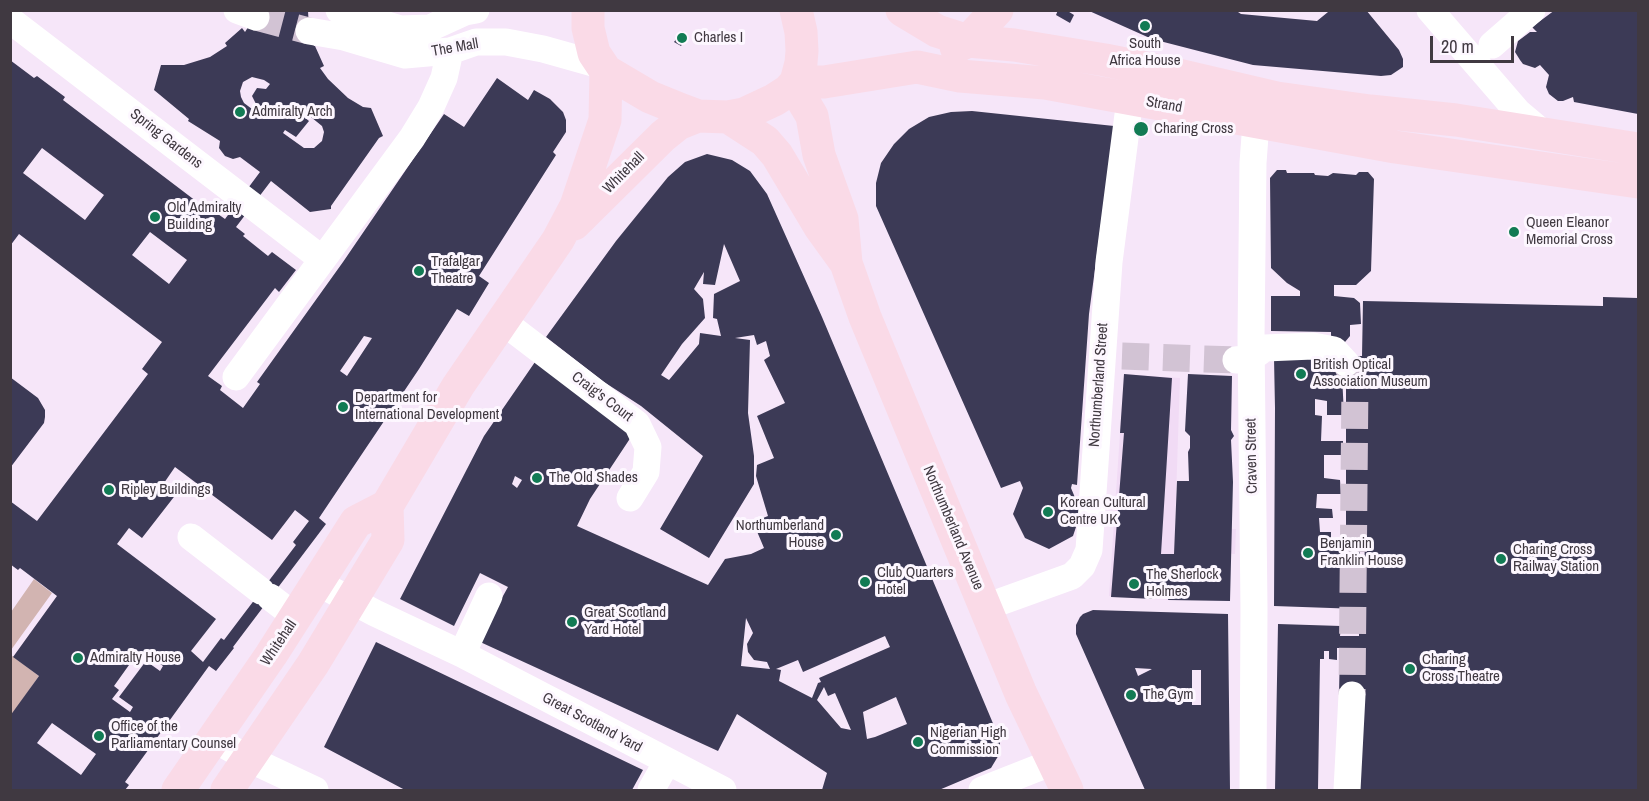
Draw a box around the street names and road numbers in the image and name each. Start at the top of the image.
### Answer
street label: The Mall [430,35,480,61]
street label: Strand [1145,93,1183,117]
street label: Spring Gardens [126,105,206,173]
street label: Whitehall [600,149,648,197]
street label: Northumberland Street [1086,322,1112,448]
street label: Craig's Court [568,368,636,426]
street label: Craven Street [1242,418,1262,494]
street label: Northumberland Avenue [919,463,987,593]
street label: Whitehall [257,617,301,669]
street label: Great Scotland Yard [539,689,645,757]

